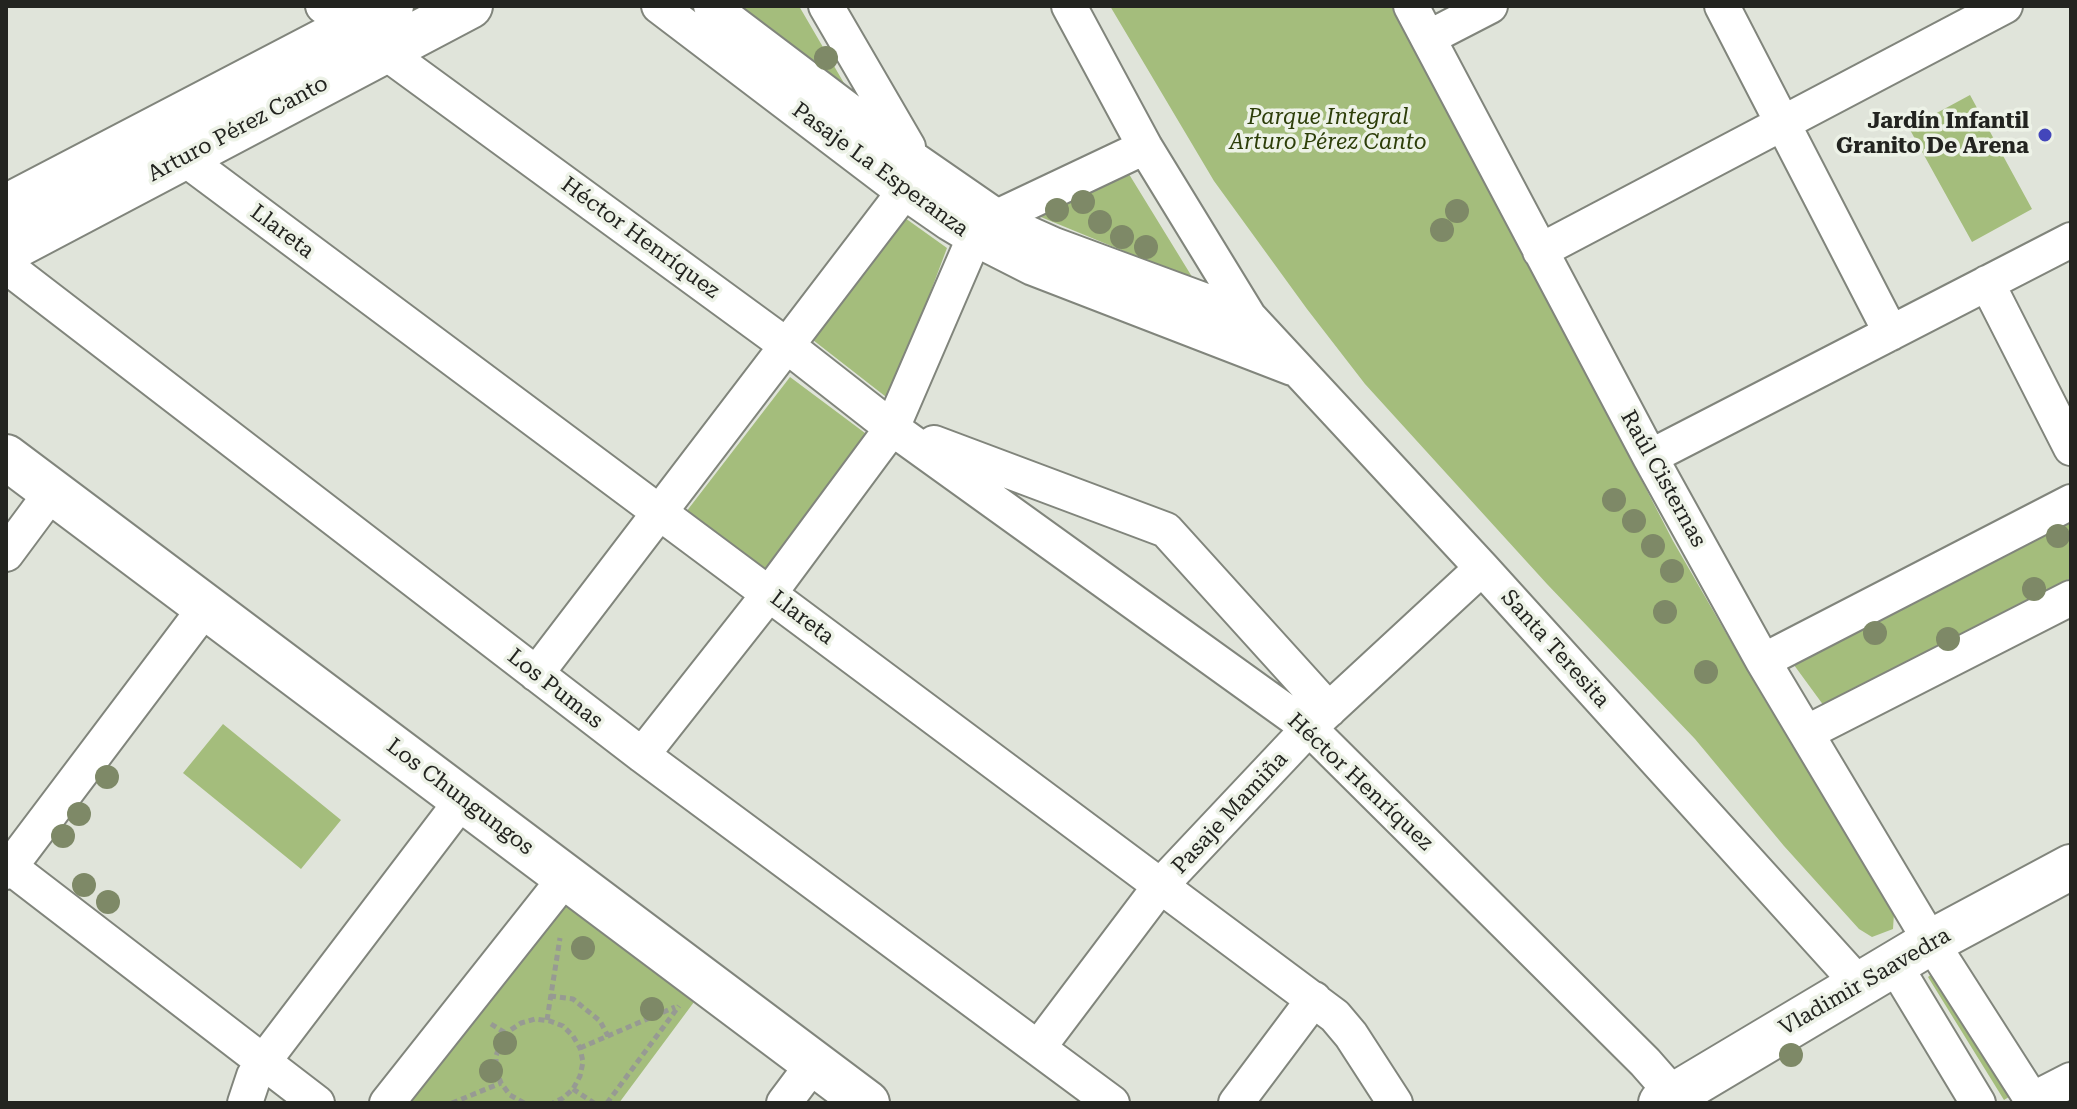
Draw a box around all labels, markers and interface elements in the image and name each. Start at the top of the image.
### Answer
street label: Arturo Pérez Canto [143,70,333,188]
street label: Pasaje La Esperanza [787,97,973,243]
park label: Parque Integral Arturo Pérez Canto [1229,105,1427,156]
place label: Jardín Infantil Granito De Arena [1836,109,2029,160]
marker: Jardín Infantil Granito De Arena [2036,126,2054,144]
street label: Héctor Henríquez [556,172,724,304]
street label: Llareta [245,199,319,265]
street label: Raúl Cisternas [1615,406,1711,552]
street label: Llareta [765,585,839,651]
street label: Santa Teresita [1495,585,1615,713]
street label: Los Pumas [502,644,608,734]
street label: Héctor Henríquez [1282,708,1438,856]
street label: Los Chungungos [381,733,539,861]
street label: Pasaje Mamiña [1167,746,1293,880]
street label: Vladimir Saavedra [1775,922,1955,1042]

